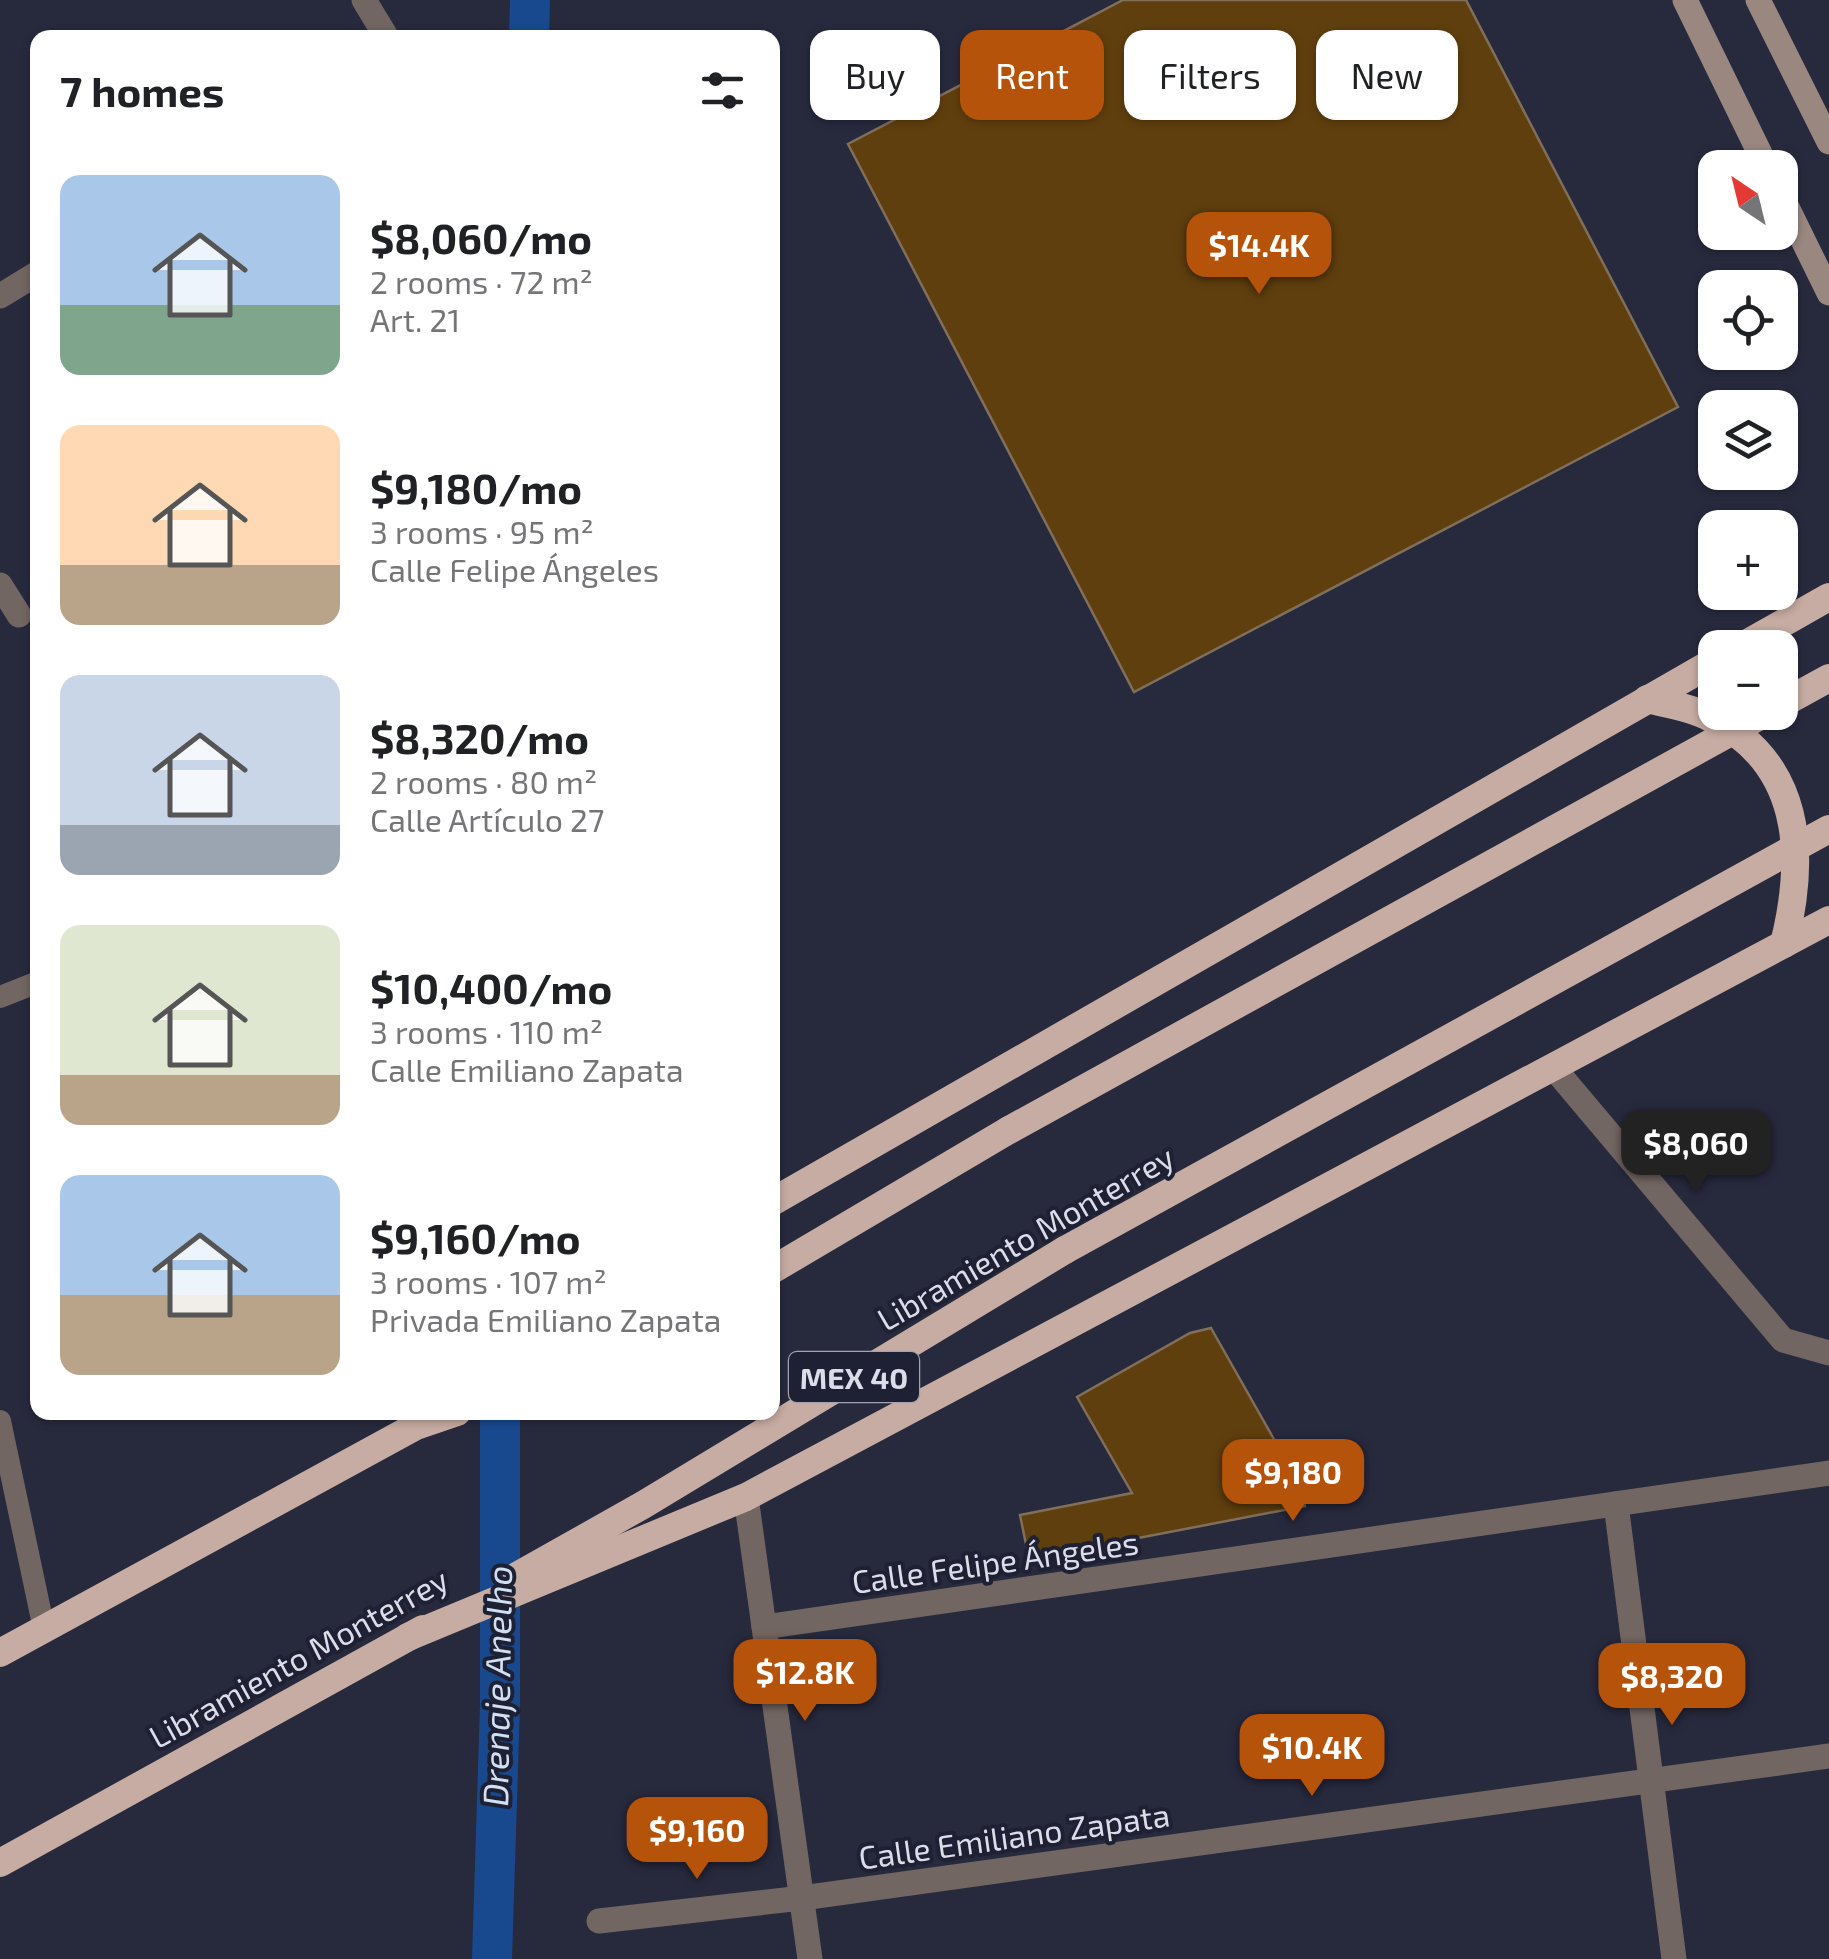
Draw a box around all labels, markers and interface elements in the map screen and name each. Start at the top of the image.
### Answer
chip: Buy [810,30,940,120]
chip: Rent [960,30,1104,120]
chip: Filters [1124,30,1296,120]
chip: New [1316,30,1458,120]
icon: filters [695,63,750,118]
text: 7 homes [60,65,224,115]
north arrow [1698,150,1798,250]
map controls [1698,150,1798,730]
text: $8,060/mo [370,212,592,262]
pin: $14.4K [1178,212,1340,297]
icon: home [140,215,260,335]
text: $14.4K [1208,225,1310,263]
text: 2 rooms · 72 m² [370,262,593,300]
button: locate [1698,270,1798,370]
text: Art. 21 [370,300,460,338]
button: layers [1698,390,1798,490]
text: $9,180/mo [370,462,582,512]
icon: home [140,465,260,585]
button: + [1698,510,1798,610]
text: 3 rooms · 95 m² [370,512,594,550]
text: Calle Felipe Ángeles [370,550,659,588]
button: − [1698,630,1798,730]
text: $8,320/mo [370,712,589,762]
icon: home [140,715,260,835]
text: 2 rooms · 80 m² [370,762,597,800]
text: Calle Artículo 27 [370,800,604,838]
text: $10,400/mo [370,962,612,1012]
icon: home [140,965,260,1085]
text: 3 rooms · 110 m² [370,1012,603,1050]
text: Calle Emiliano Zapata [370,1050,684,1088]
pin: $8,060 [1615,1110,1777,1195]
text: $8,060 [1643,1123,1749,1161]
street label: Libramiento Monterrey [870,1137,1180,1337]
text: $9,160/mo [370,1212,581,1262]
icon: home [140,1215,260,1335]
text: 3 rooms · 107 m² [370,1262,607,1300]
text: Privada Emiliano Zapata [370,1300,721,1338]
road number: MEX 40 [789,1352,919,1402]
pin: $9,180 [1212,1439,1374,1524]
text: $9,180 [1244,1452,1342,1490]
street label: Calle Felipe Ángeles [849,1522,1141,1600]
street label: Libramiento Monterrey [142,1559,454,1755]
water label: Drenaje Anelho [473,1565,519,1807]
pin: $12.8K [724,1639,886,1724]
pin: $8,320 [1591,1643,1753,1728]
text: $12.8K [755,1652,855,1690]
text: $8,320 [1620,1656,1724,1694]
pin: $10.4K [1231,1714,1393,1799]
text: $10.4K [1262,1727,1362,1765]
street label: Calle Emiliano Zapata [856,1794,1172,1876]
pin: $9,160 [616,1797,778,1882]
text: $9,160 [649,1810,745,1848]

